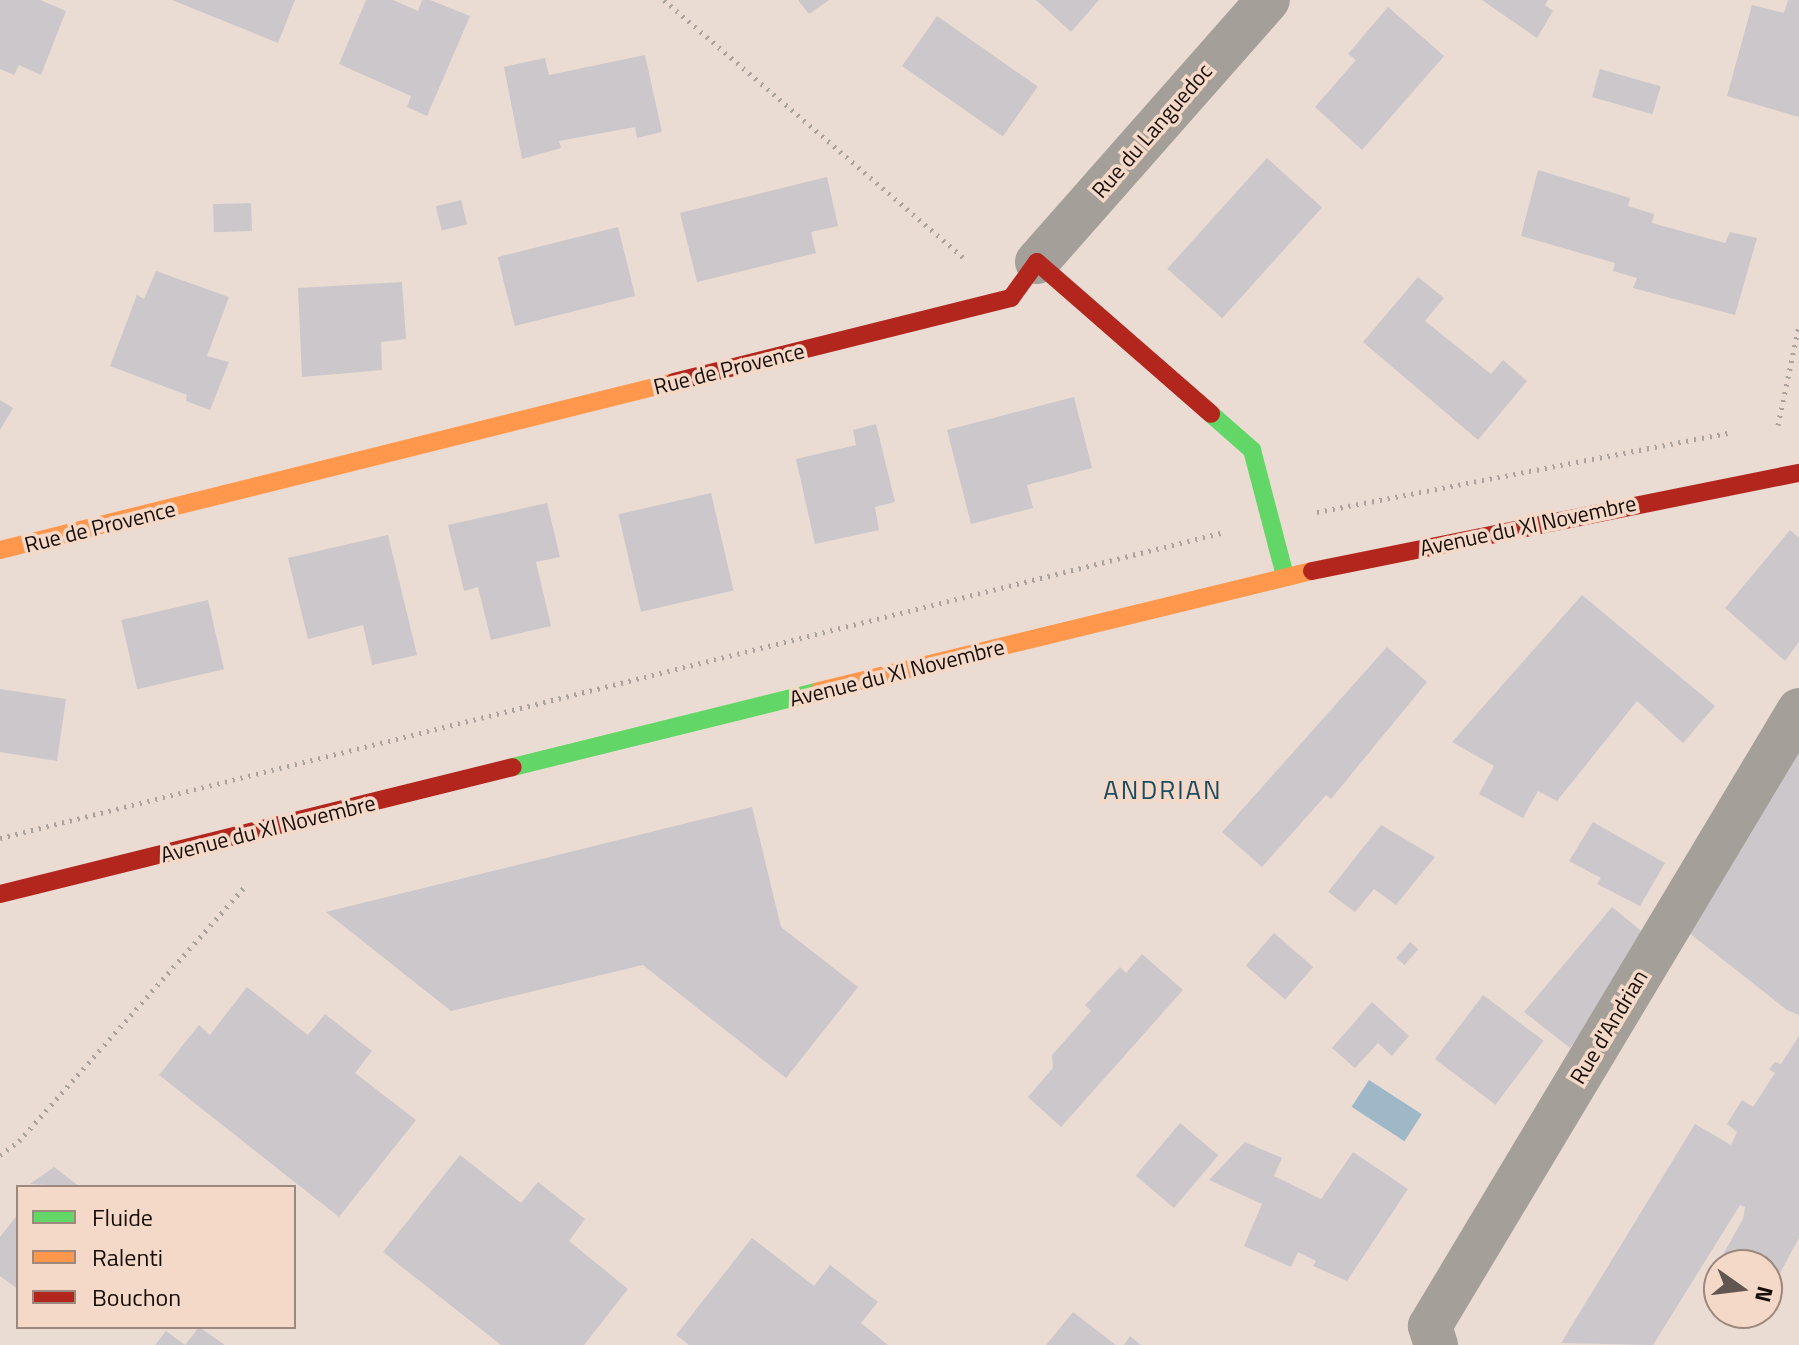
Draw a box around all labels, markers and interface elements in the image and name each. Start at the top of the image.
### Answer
street label: Rue du Languedoc [1086,58,1218,204]
street label: Rue de Provence [651,338,807,400]
street label: Avenue du XI Novembre [1417,490,1639,562]
street label: Rue de Provence [22,496,178,558]
street label: Avenue du XI Novembre [787,634,1007,712]
district label: ANDRIAN [1103,774,1223,806]
street label: Avenue du XI Novembre [158,790,378,868]
street label: Rue d'Andrian [1565,965,1653,1089]
legend [16,1185,296,1329]
text: Fluide [92,1199,153,1235]
text: Ralenti [92,1239,163,1275]
north arrow [1703,1249,1783,1329]
text: Bouchon [92,1279,181,1315]
text: N [1746,1283,1783,1306]

